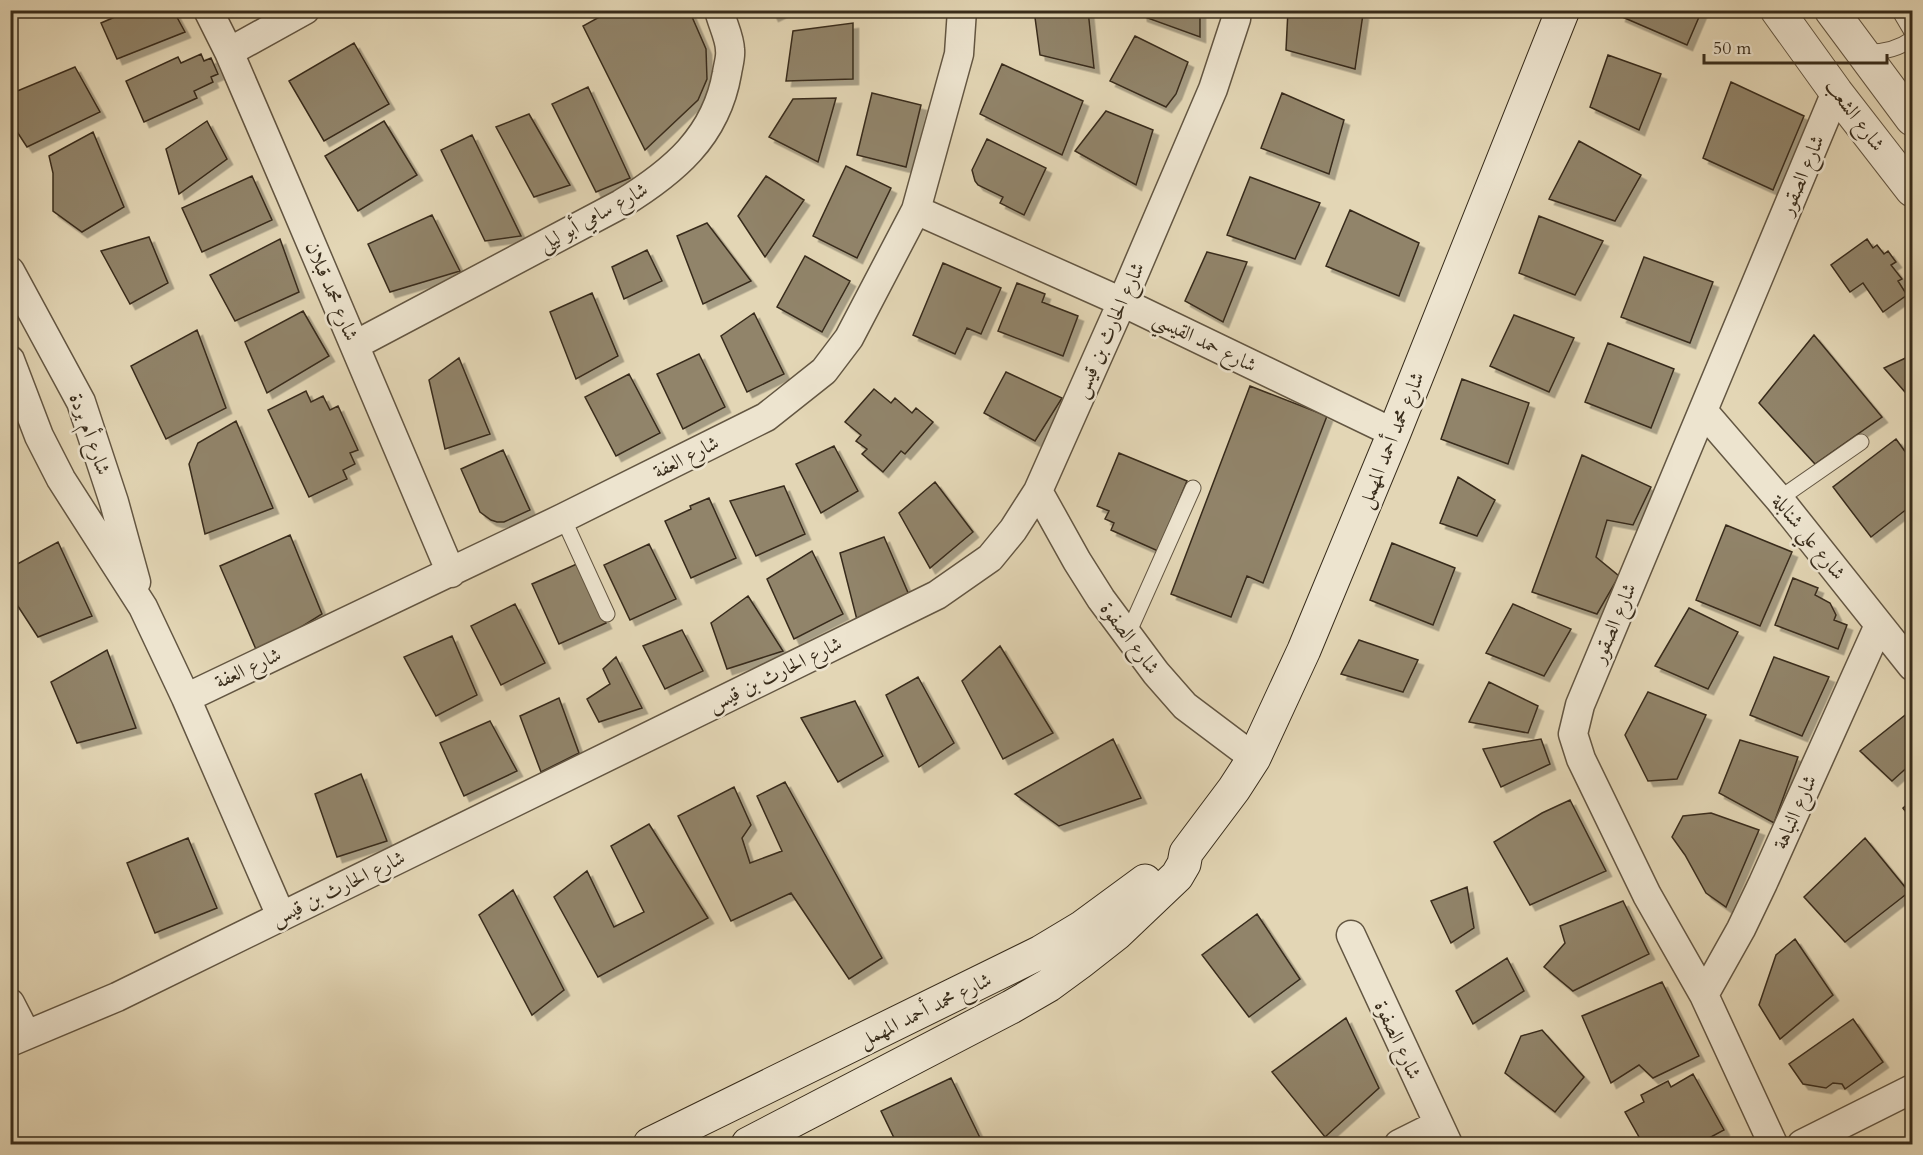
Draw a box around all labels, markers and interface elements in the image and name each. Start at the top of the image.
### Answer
scale bar [1704,27,1887,65]
text: 50 m [1713,36,1752,61]
street label: شارع الشعب [1816,73,1891,159]
street label: شارع الصقور [1772,131,1835,223]
street label: شارع سامي أبو ليلى [533,175,654,262]
street label: شارع محمد قبلان [295,237,365,346]
street label: شارع الحارث بن قيس [1067,258,1155,404]
street label: شارع حمد القيسي [1147,305,1261,383]
street label: شارع محمد أحمد المهمل [1350,367,1434,514]
street label: شارع أم بردة [59,389,118,480]
street label: شارع العفة [649,429,725,489]
street label: شارع علي شنابلة [1761,488,1852,589]
street label: شارع الصقور [1584,579,1647,671]
street label: شارع الصفوة [1091,596,1166,682]
street label: شارع الحارث بن قيس [703,630,848,722]
street label: شارع العفة [210,641,287,699]
street label: شارع النباهة [1767,770,1827,855]
street label: شارع الحارث بن قيس [266,844,411,936]
street label: شارع محمد أحمد المهمل [854,965,998,1057]
street label: شارع الصفوة [1364,996,1428,1086]

